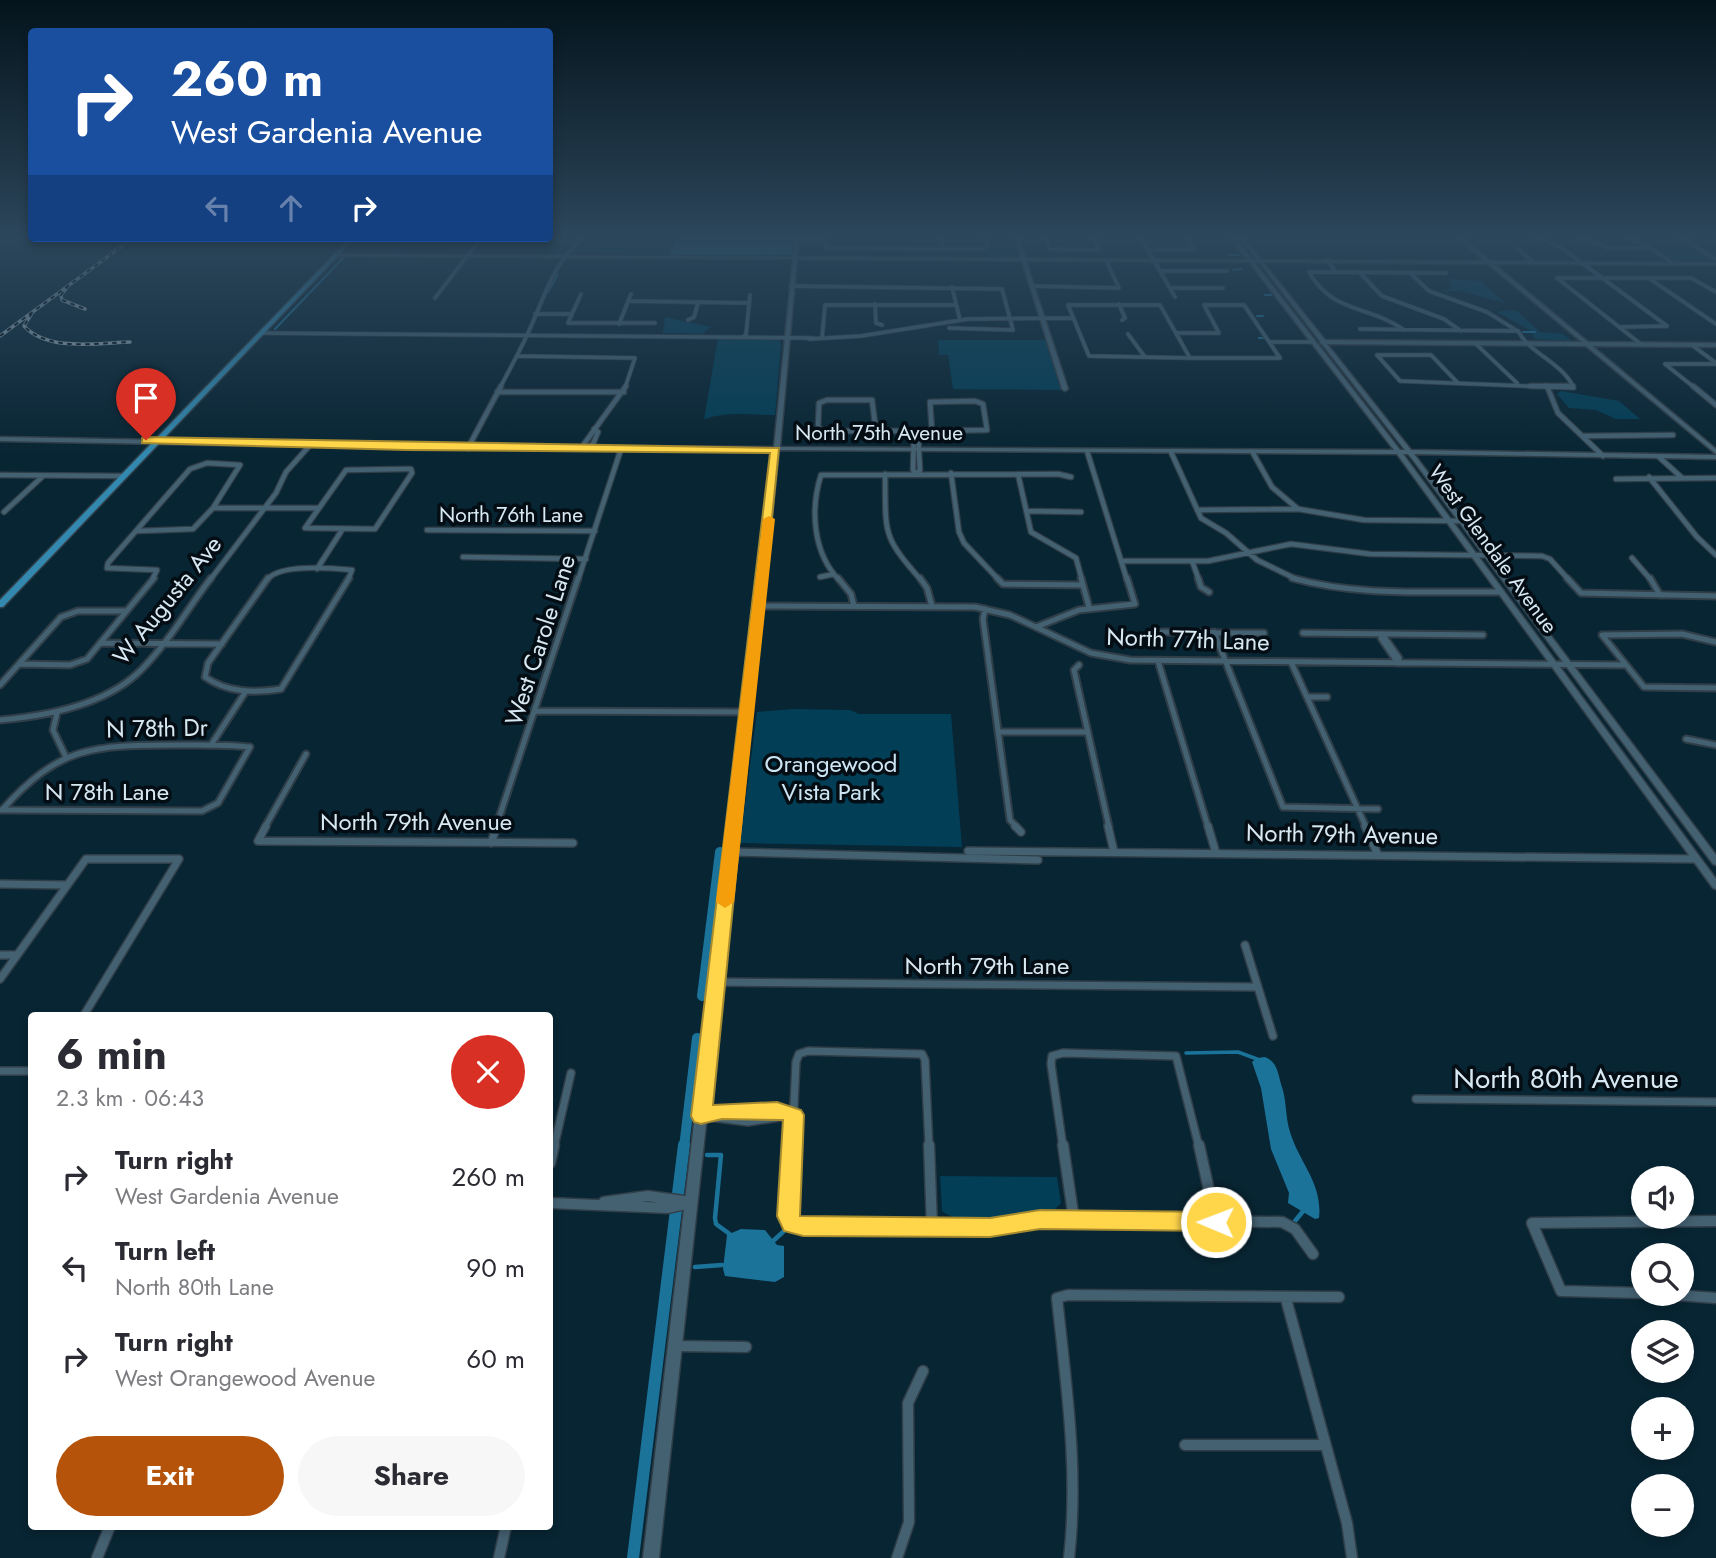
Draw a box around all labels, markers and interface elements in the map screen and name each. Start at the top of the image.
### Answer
text: 260 m [171,44,323,114]
icon: right [56,56,147,147]
text: West Gardenia Avenue [171,109,482,155]
icon: left [199,189,237,227]
icon: ahead [272,189,310,227]
icon: right [345,189,383,227]
pin [116,368,176,440]
icon: arrive [127,379,165,417]
street label: North 75th Avenue [795,418,963,448]
street label: West Glendale Avenue [1421,458,1565,640]
street label: North 76th Lane [439,500,583,530]
street label: W Augusta Ave [104,528,230,672]
street label: West Carole Lane [496,550,584,730]
street label: North 77th Lane [1106,619,1270,659]
street label: N 78th Dr [106,710,209,746]
park label: Orangewood Vista Park [765,746,897,809]
street label: N 78th Lane [45,774,169,809]
street label: North 79th Avenue [320,804,512,839]
street label: North 79th Avenue [1246,815,1438,853]
street label: North 79th Lane [905,948,1069,983]
text: 6 min [56,1024,167,1085]
button: close [451,1035,525,1109]
street label: North 80th Avenue [1453,1058,1679,1099]
text: 2.3 km · 06:43 [56,1081,204,1115]
text: Turn right [115,1141,233,1179]
icon: right [56,1158,94,1196]
text: 260 m [452,1158,525,1196]
map controls [1631,1166,1694,1537]
button: sound [1631,1166,1694,1229]
text: West Gardenia Avenue [115,1179,339,1213]
position arrow [1179,1185,1253,1259]
text: Turn left [115,1232,215,1270]
button: search [1631,1243,1694,1306]
icon: left [56,1249,94,1287]
text: 90 m [466,1249,525,1287]
text: North 80th Lane [115,1270,274,1304]
button: layers [1631,1320,1694,1383]
text: Turn right [115,1323,233,1361]
icon: right [56,1340,94,1378]
text: 60 m [466,1340,525,1378]
text: West Orangewood Avenue [115,1361,375,1395]
button: + [1631,1397,1694,1460]
button: Exit [56,1436,284,1516]
button: Share [298,1436,525,1516]
button: − [1631,1474,1694,1537]

